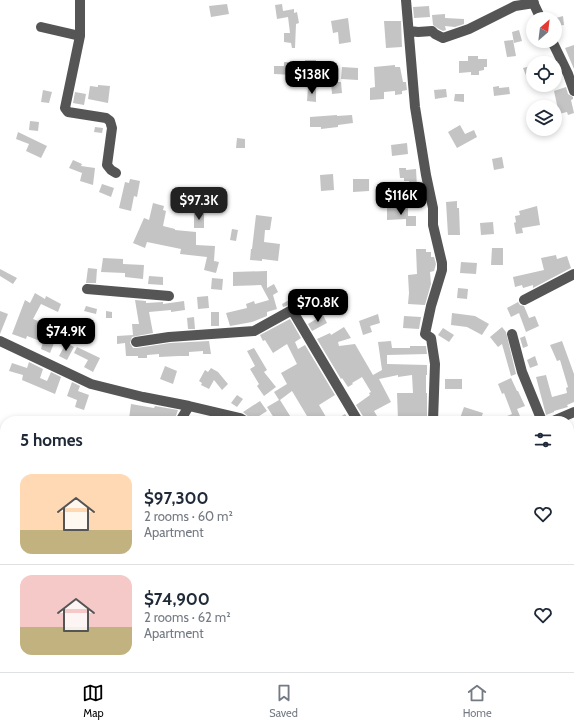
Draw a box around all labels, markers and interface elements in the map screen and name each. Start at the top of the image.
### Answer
north arrow [526,12,562,48]
map controls [526,12,562,136]
button: locate [526,56,562,92]
pin: $138K [284,61,340,95]
text: $138K [294,66,330,82]
button: layers [526,100,562,136]
pin: $116K [373,182,429,216]
pin: $97.3K [166,187,232,221]
text: $116K [385,187,417,203]
text: $97.3K [179,192,219,208]
pin: $70.8K [285,289,351,323]
text: $70.8K [297,294,339,310]
pin: $74.9K [33,318,99,352]
text: $74.9K [46,323,86,339]
icon: filters [532,429,554,451]
text: 5 homes [20,430,83,450]
text: $97,300 [144,488,209,508]
icon: home [52,490,100,538]
icon: heart [532,503,554,525]
text: 2 rooms · 60 m² [144,508,233,524]
text: Apartment [144,524,204,540]
text: $74,900 [144,589,210,609]
icon: home [52,591,100,639]
icon: heart [532,604,554,626]
text: 2 rooms · 62 m² [144,609,231,625]
text: Apartment [144,625,204,641]
tab: Map [82,682,104,720]
tab: Saved [269,682,298,720]
tab: Home [463,682,492,720]

